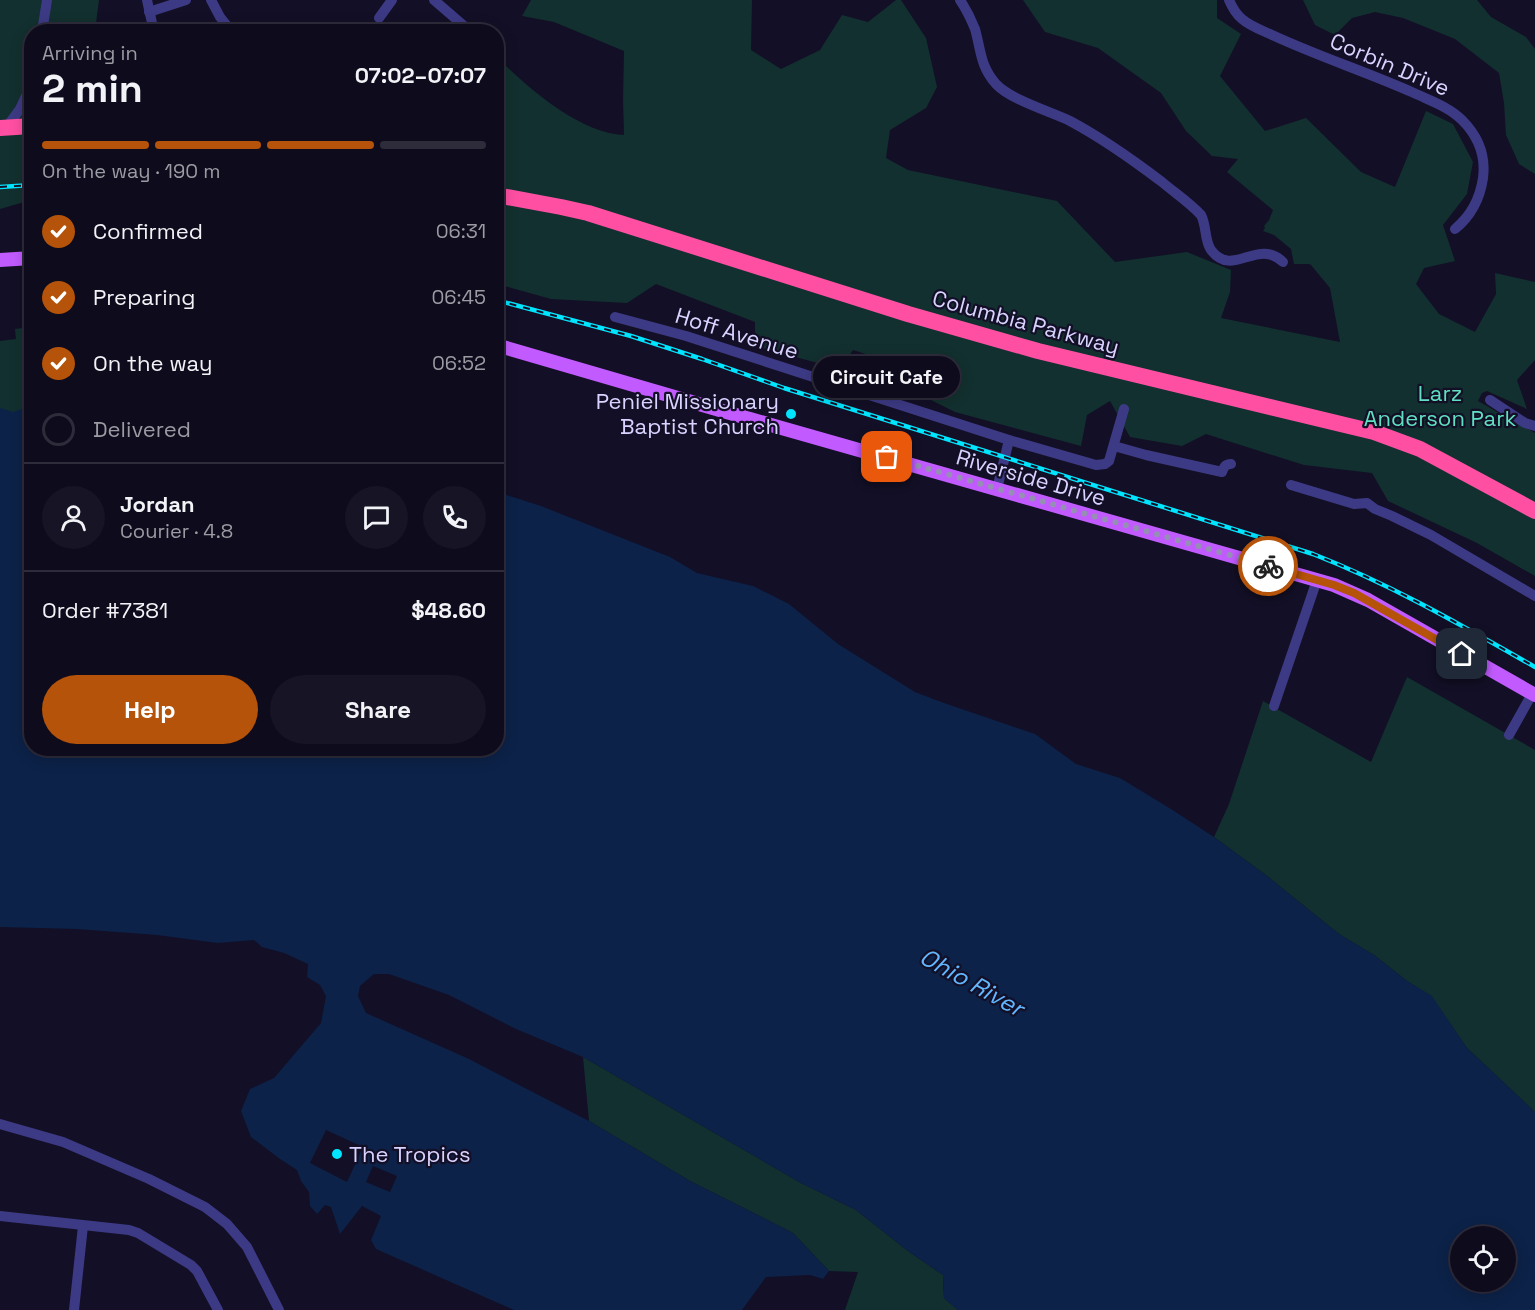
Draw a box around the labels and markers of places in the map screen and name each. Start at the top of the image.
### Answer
callout: Circuit Cafe [814,355,960,397]
place label: Peniel Missionary Baptist Church [596,387,779,440]
marker: Peniel Missionary Baptist Church [784,407,798,421]
pin [861,431,912,482]
pin [1436,628,1487,679]
place label: The Tropics [349,1140,471,1168]
marker: The Tropics [330,1147,344,1161]

